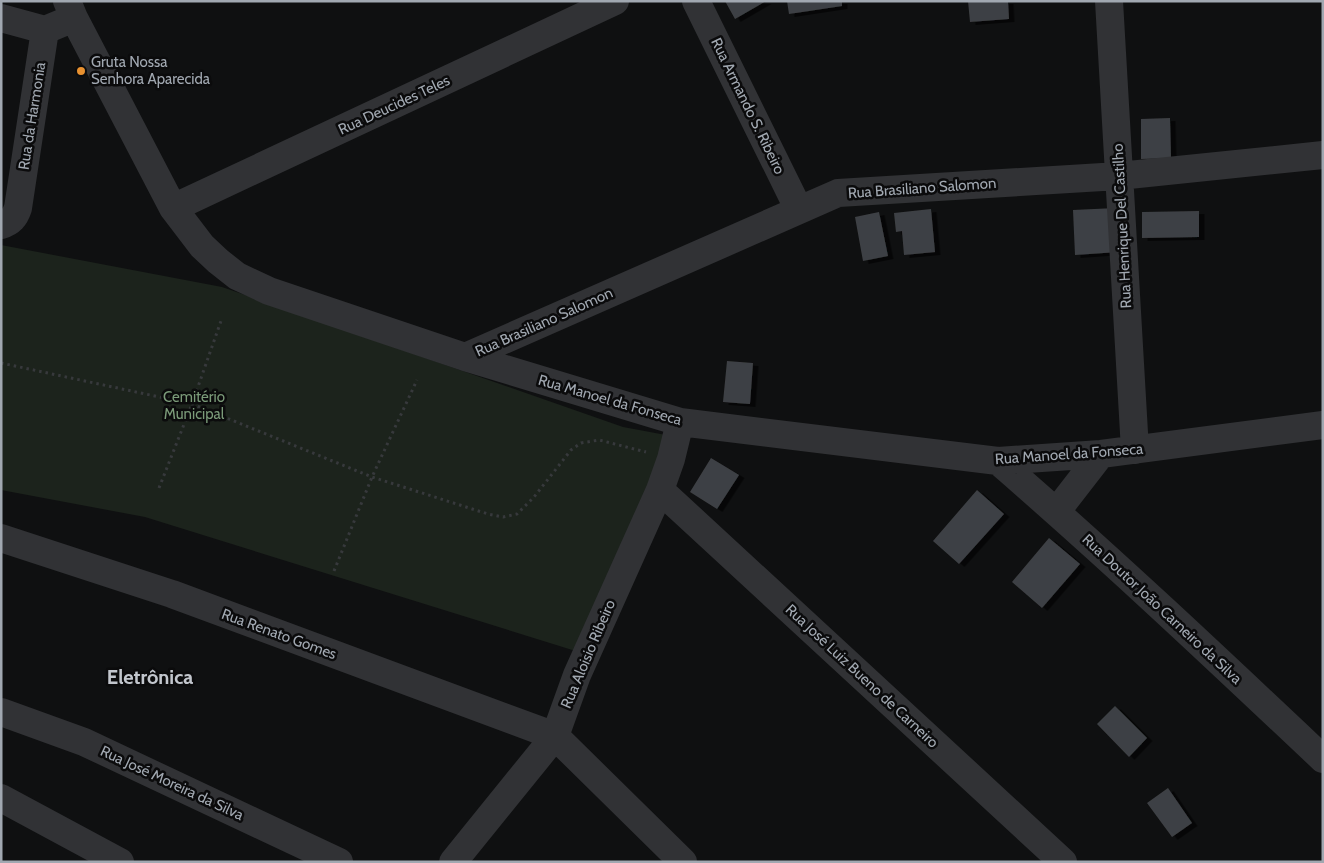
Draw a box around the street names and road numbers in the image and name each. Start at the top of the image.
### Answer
street label: Rua Armando S. Ribeiro [707,35,789,177]
street label: Rua da Harmonia [15,60,50,171]
street label: Rua Deucides Teles [335,71,453,139]
street label: Rua Henrique Del Castilho [1109,143,1135,309]
street label: Rua Brasiliano Salomon [847,174,997,202]
street label: Rua Brasiliano Salomon [472,284,616,360]
street label: Rua Manoel da Fonseca [536,371,685,429]
street label: Rua Manoel da Fonseca [994,440,1144,468]
street label: Rua Doutor João Carneiro da Silva [1079,530,1246,688]
street label: Rua Aloisio Ribeiro [557,597,619,711]
street label: Rua José Luiz Bueno de Carneiro [782,600,942,752]
street label: Rua Renato Gomes [219,605,339,663]
street label: Rua José Moreira da Silva [98,742,247,824]

